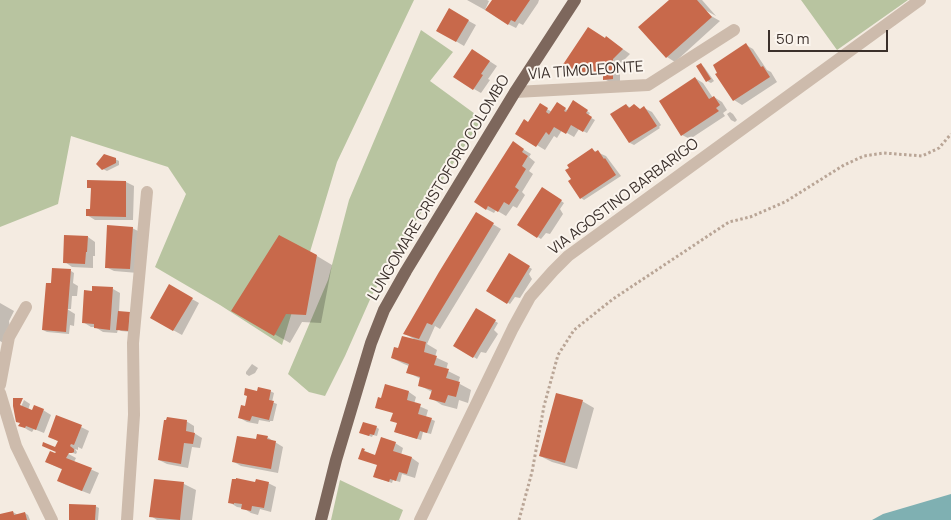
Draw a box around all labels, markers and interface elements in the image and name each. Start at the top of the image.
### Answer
scale bar [771,20,891,52]
text: 50 m [776,28,810,49]
street label: VIA TIMOLEONTE [528,58,644,84]
street label: LUNGOMARE CRISTOFORO COLOMBO [364,72,514,304]
street label: VIA AGOSTINO BARBARIGO [546,135,702,259]

